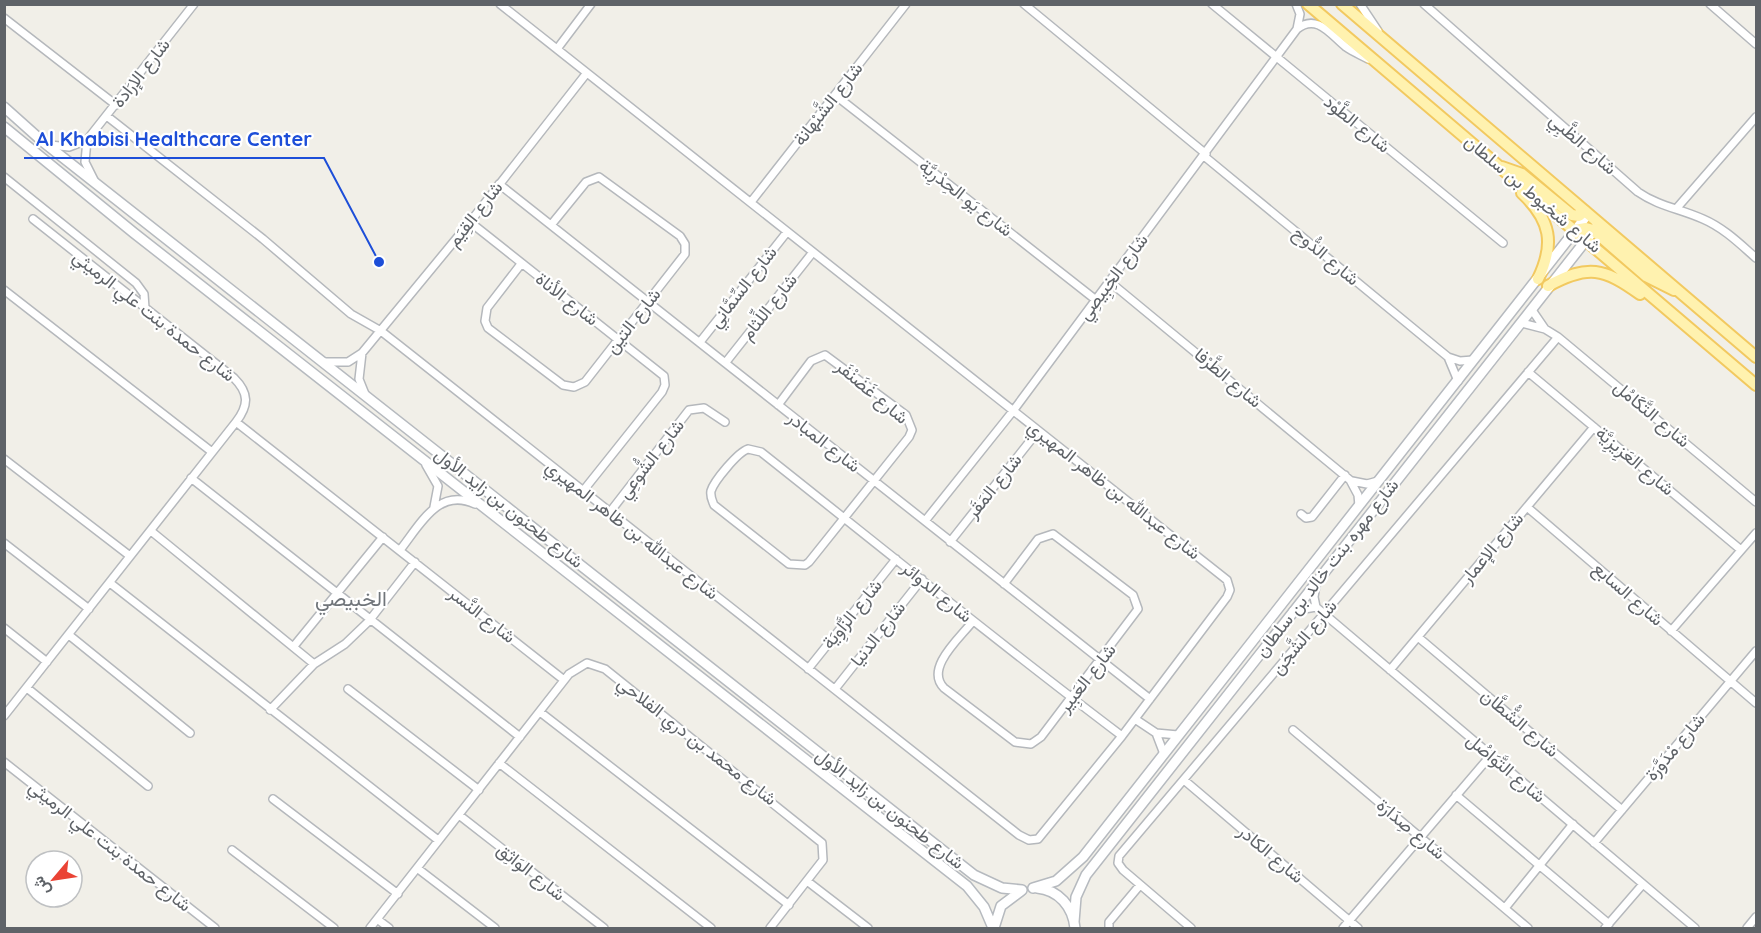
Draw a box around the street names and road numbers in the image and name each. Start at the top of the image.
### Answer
street label: شارع الإرَادة [106,33,176,113]
street label: شارع الشَّبْهانة [787,56,868,151]
street label: شارع الطَّوْد [1319,88,1396,158]
street label: شارع الظَّبِي [1542,107,1623,182]
street label: شارع شخبوط بن سلطان [1459,129,1607,259]
street label: شارع يَو الحِدْرِيَّة [913,154,1018,244]
street label: شارع القِيَم [442,176,508,252]
street label: شارع الدُّوح [1288,221,1364,291]
street label: شارع الخِبِيصِي [1073,229,1156,327]
street label: شارع السِّمَّانِي [704,241,785,335]
street label: شارع حمدة بنت علي الرميثي [66,245,240,389]
street label: شارع الأناة [531,267,603,331]
street label: شارع اللِّثام [734,268,803,345]
street label: شارع التين [600,283,666,359]
street label: شارع الطَّرْفا [1189,341,1268,413]
street label: شارع غَضَنْفَر [830,354,913,429]
street label: شارع التَّكَامُل [1609,375,1695,453]
street label: شارع المبادر [782,405,865,478]
street label: شارع الشُّوعِي [610,413,692,506]
street label: شارع عبدالله بن ظاهر المهيري [1021,415,1205,567]
street label: شارع العَزِيزِيَّة [1589,421,1679,503]
street label: شارع طحنون بن زايد الأول [430,442,588,574]
street label: شارع المَقَر [960,449,1027,524]
street label: شارع عبدالله بن ظاهر المهيري [539,455,723,607]
street label: شارع مهره بنت خالد بن سلطان [1250,474,1404,662]
street label: شارع الإعمار [1454,507,1529,589]
street label: شارع الدوائر [896,555,977,628]
street label: شارع السابع [1587,557,1669,631]
street label: شارع الزَّاوِيَة [816,574,889,655]
street label: شارع النَّسر [443,581,520,649]
street label: شارع الشَّجَن [1265,594,1342,680]
street label: شارع الدنيا [845,597,911,671]
street label: شارع العَبِير [1052,639,1123,719]
street label: شارع محمد بن دري الفلاحي [610,671,782,813]
street label: شارع الشُّطَّان [1476,681,1566,763]
street label: شارع مْدَوَّرَة [1640,708,1710,786]
street label: شارع التَّوَاصُل [1461,728,1551,808]
street label: شارع طحنون بن زايد الأول [811,743,969,875]
street label: شارع حمدة بنت علي الرميثي [24,776,196,916]
street label: شارع صِدَارَة [1371,793,1451,865]
street label: شارع الكادر [1232,819,1309,889]
street label: شارع الوَاثِق [492,838,570,906]

